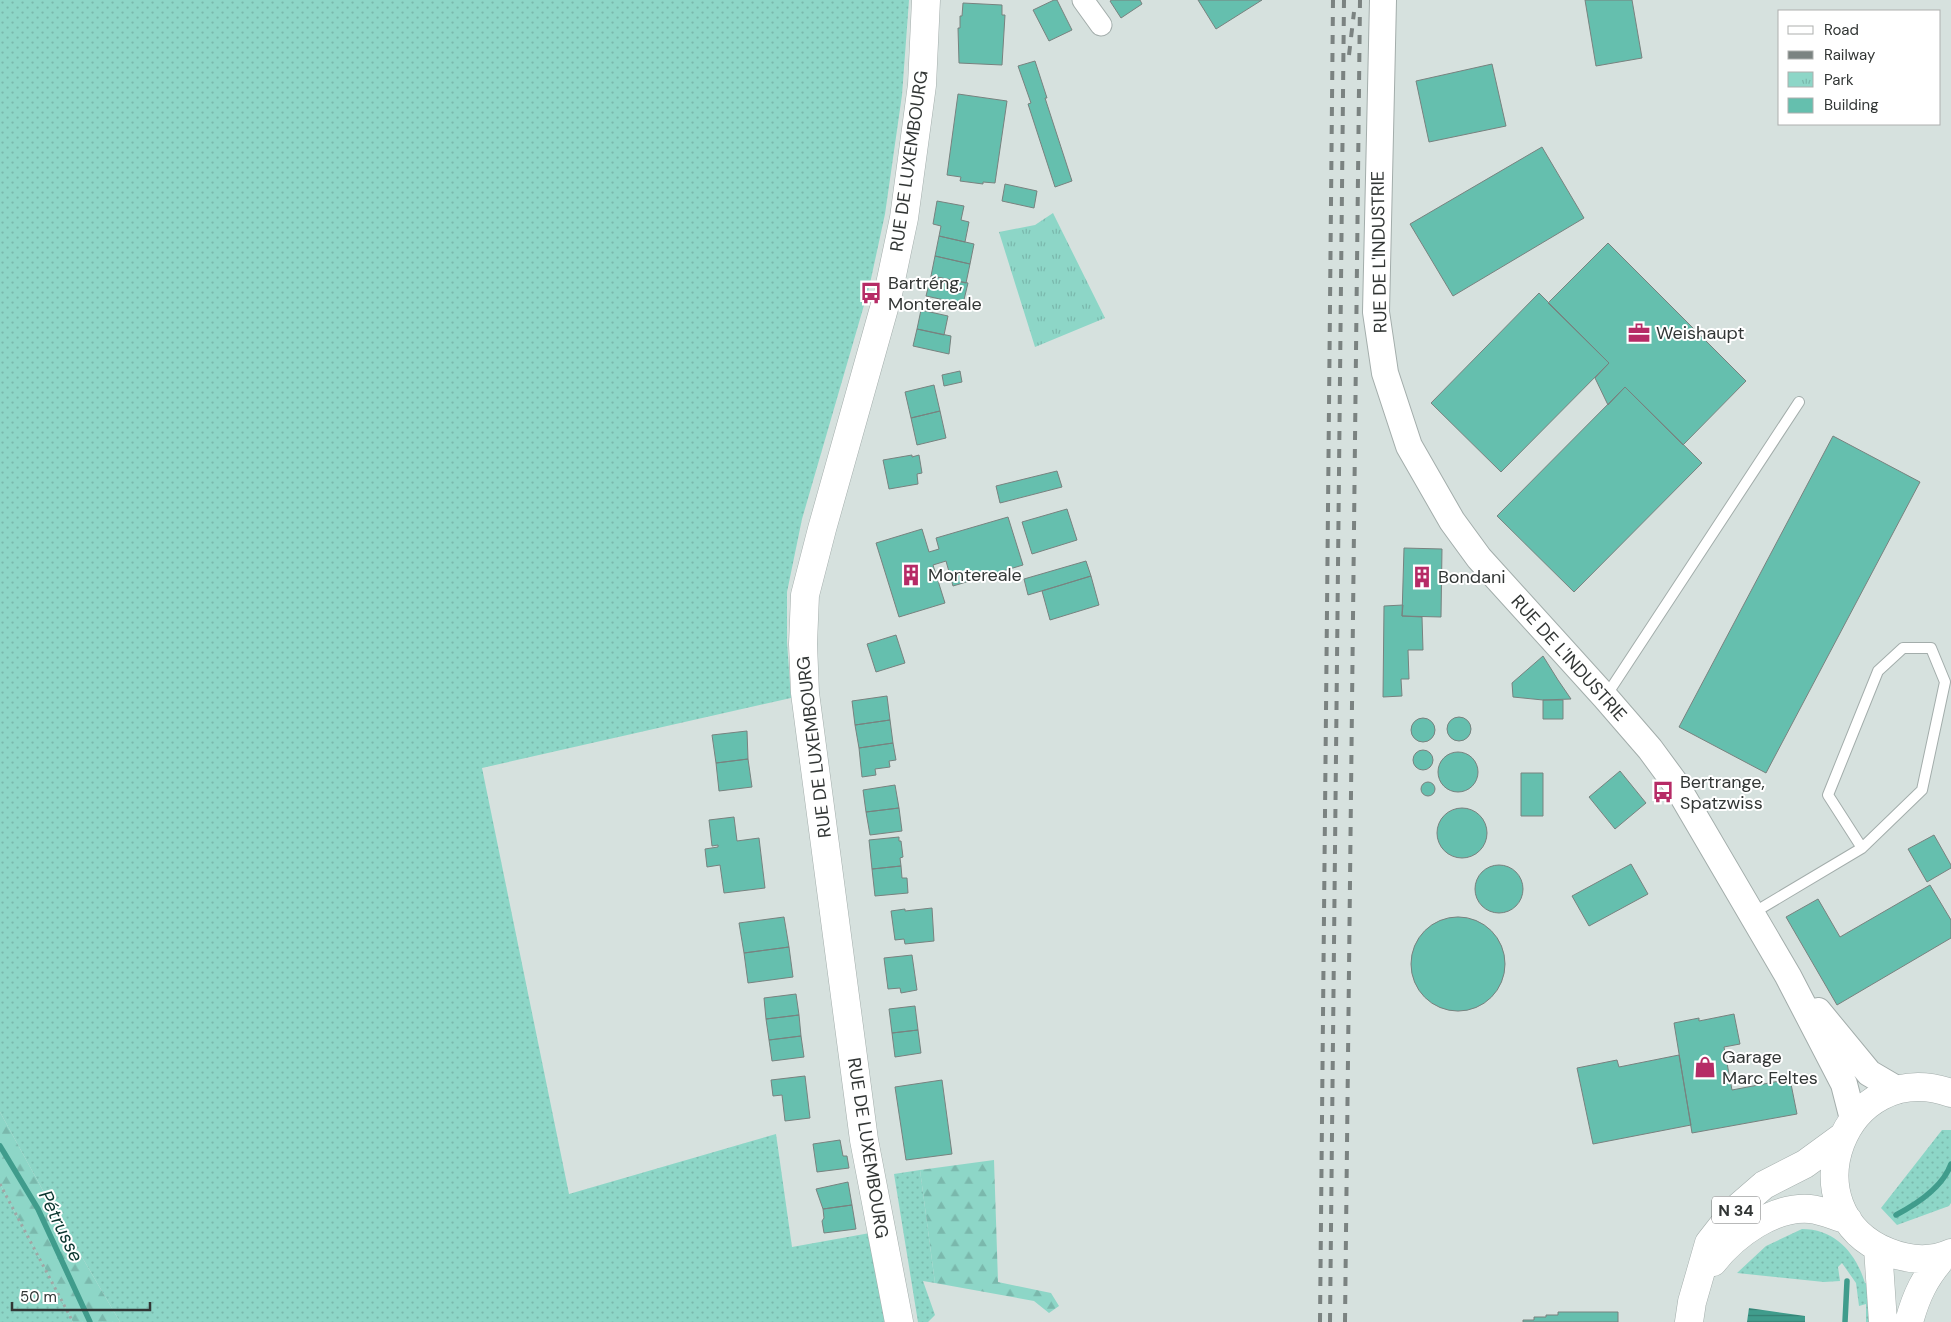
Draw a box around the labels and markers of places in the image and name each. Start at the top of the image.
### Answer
place label: Bartréng, Montereale [888,271,982,316]
bus stop icon: Bartréng, Montereale [858,280,884,306]
office icon: Weishaupt [1626,320,1652,346]
place label: Weishaupt [1656,321,1745,345]
building icon: Montereale [898,562,924,588]
place label: Montereale [928,563,1022,587]
building icon: Bondani [1409,564,1435,590]
place label: Bondani [1438,565,1506,589]
place label: Bertrange, Spatzwiss [1680,770,1765,815]
bus stop icon: Bertrange, Spatzwiss [1650,779,1676,805]
place label: Garage Marc Feltes [1722,1045,1818,1090]
shop icon: Garage Marc Feltes [1692,1054,1718,1080]

